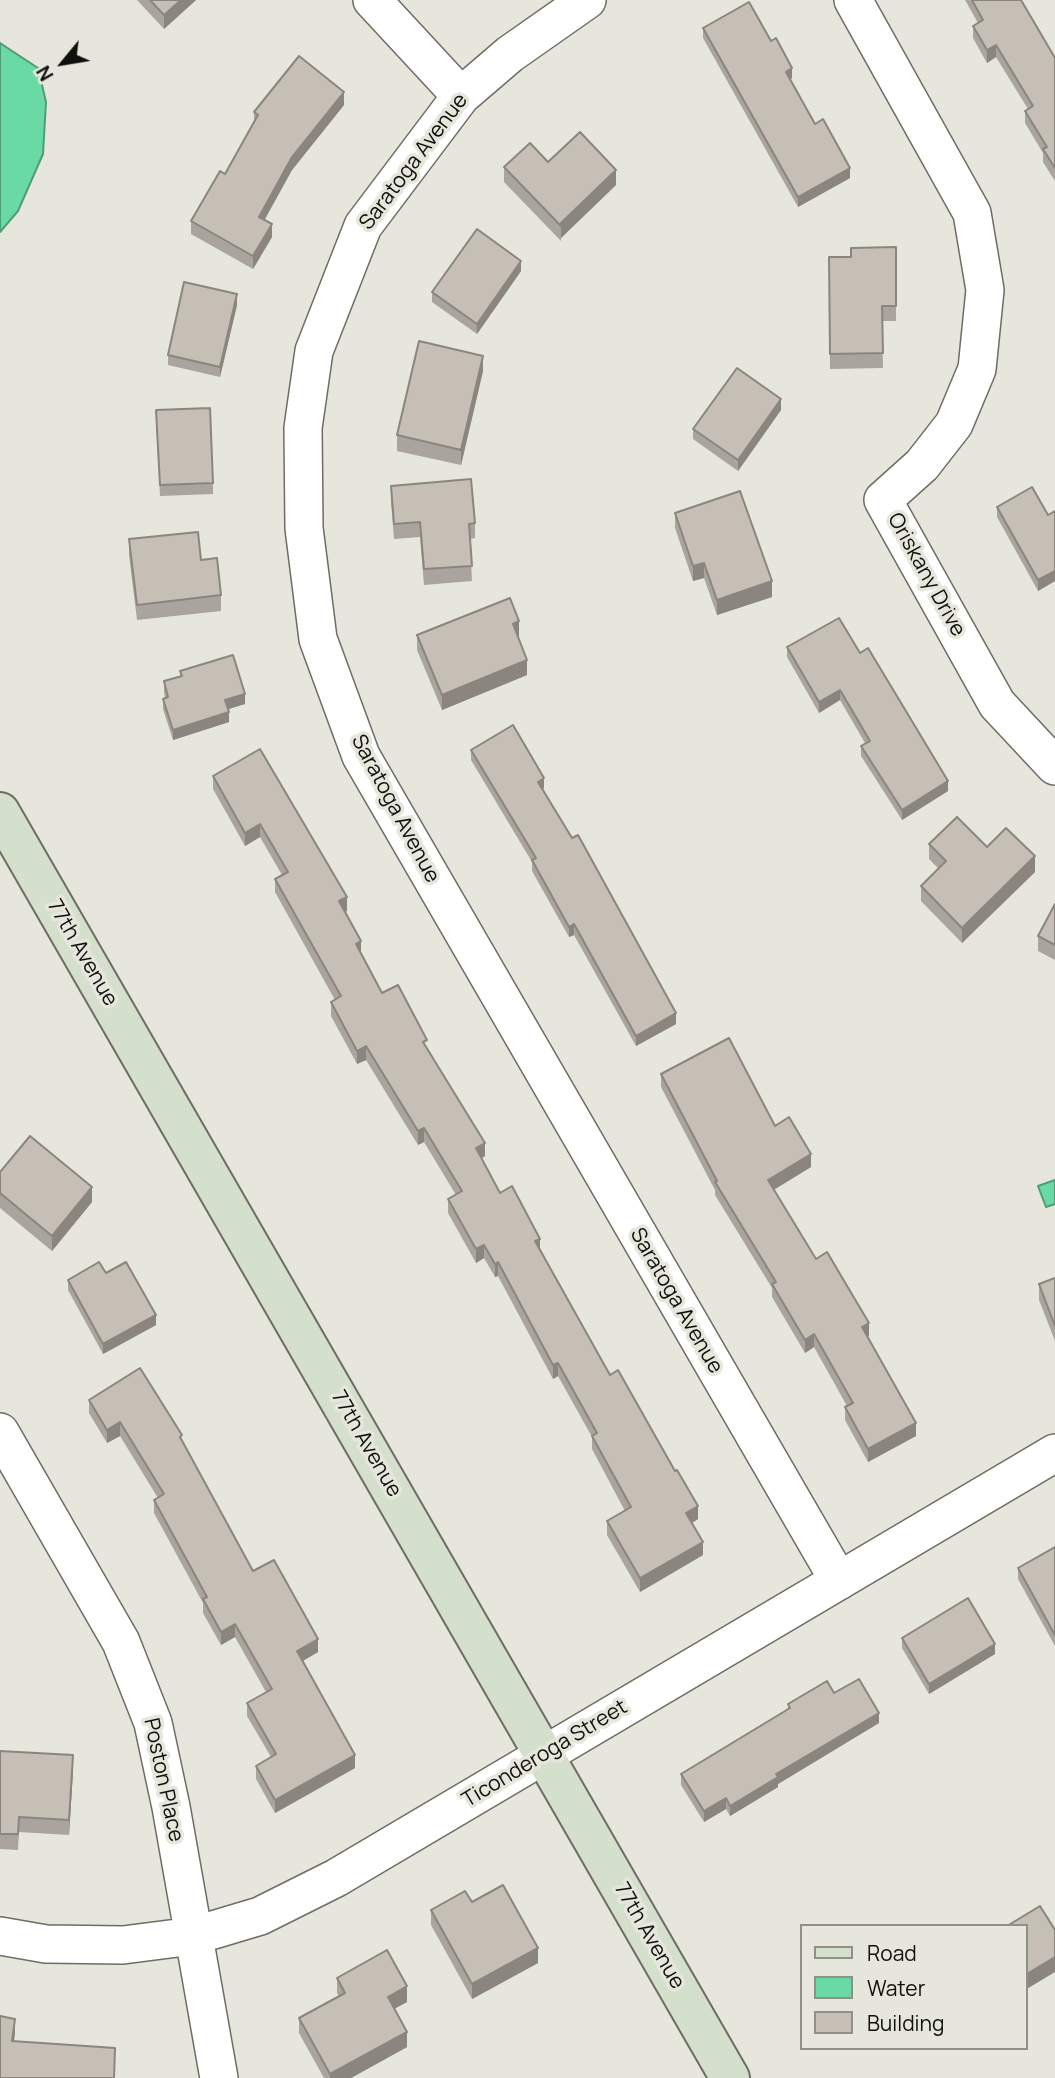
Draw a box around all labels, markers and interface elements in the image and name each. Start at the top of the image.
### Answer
north arrow [28,28,98,98]
text: N [30,61,59,86]
street label: Saratoga Avenue [355,89,473,235]
street label: Oriskany Drive [882,509,970,641]
street label: Saratoga Avenue [345,731,445,887]
street label: 77th Avenue [41,895,123,1011]
street label: Saratoga Avenue [624,1224,728,1378]
street label: 77th Avenue [325,1386,407,1502]
street label: Ticonderoga Street [458,1695,632,1813]
street label: Poston Place [138,1716,188,1844]
street label: 77th Avenue [608,1878,690,1994]
legend [800,1924,1027,2050]
text: Road [867,1939,917,1967]
text: Water [867,1974,925,2002]
text: Building [867,2009,944,2037]

